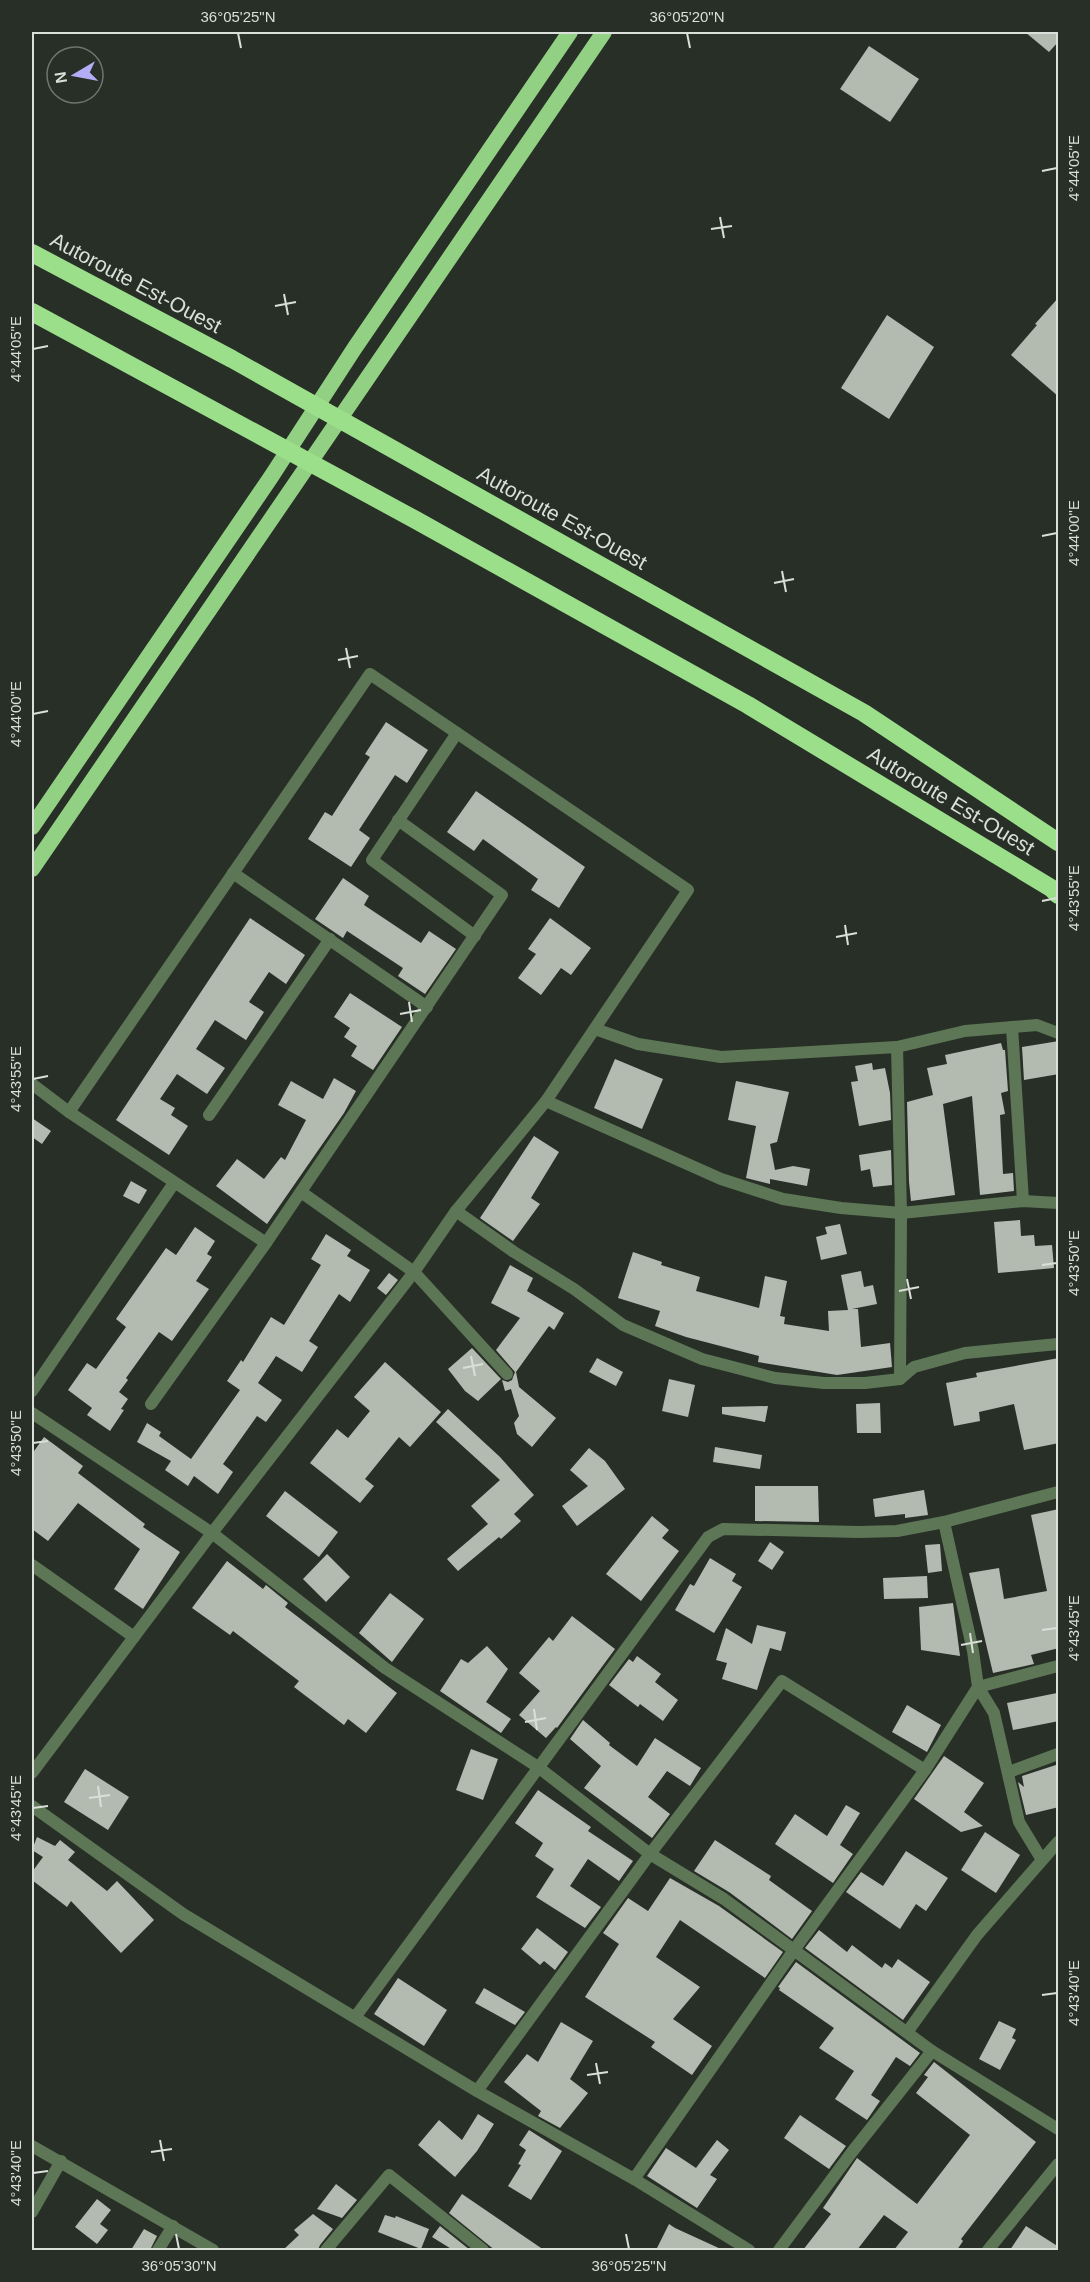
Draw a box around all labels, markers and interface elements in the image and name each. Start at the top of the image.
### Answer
text: 36°05'25"N [200,8,276,25]
text: 36°05'20"N [649,8,725,25]
north arrow [45,45,105,105]
text: N [51,70,70,85]
text: 4°44'05"E [1065,135,1082,201]
street label: Autoroute Est-Ouest [47,228,226,337]
text: 4°44'05"E [7,316,24,382]
street label: Autoroute Est-Ouest [473,461,651,574]
text: 4°44'00"E [1065,500,1082,566]
text: 4°44'00"E [7,681,24,747]
street label: Autoroute Est-Ouest [864,742,1039,860]
text: 4°43'55"E [1065,865,1082,931]
text: 4°43'55"E [7,1046,24,1112]
text: 4°43'50"E [1065,1230,1082,1296]
text: 4°43'50"E [7,1410,24,1476]
text: 4°43'45"E [1065,1595,1082,1661]
text: 4°43'45"E [7,1775,24,1841]
text: 4°43'40"E [1065,1960,1082,2026]
text: 4°43'40"E [7,2140,24,2206]
text: 36°05'30"N [141,2257,217,2274]
text: 36°05'25"N [591,2257,667,2274]

